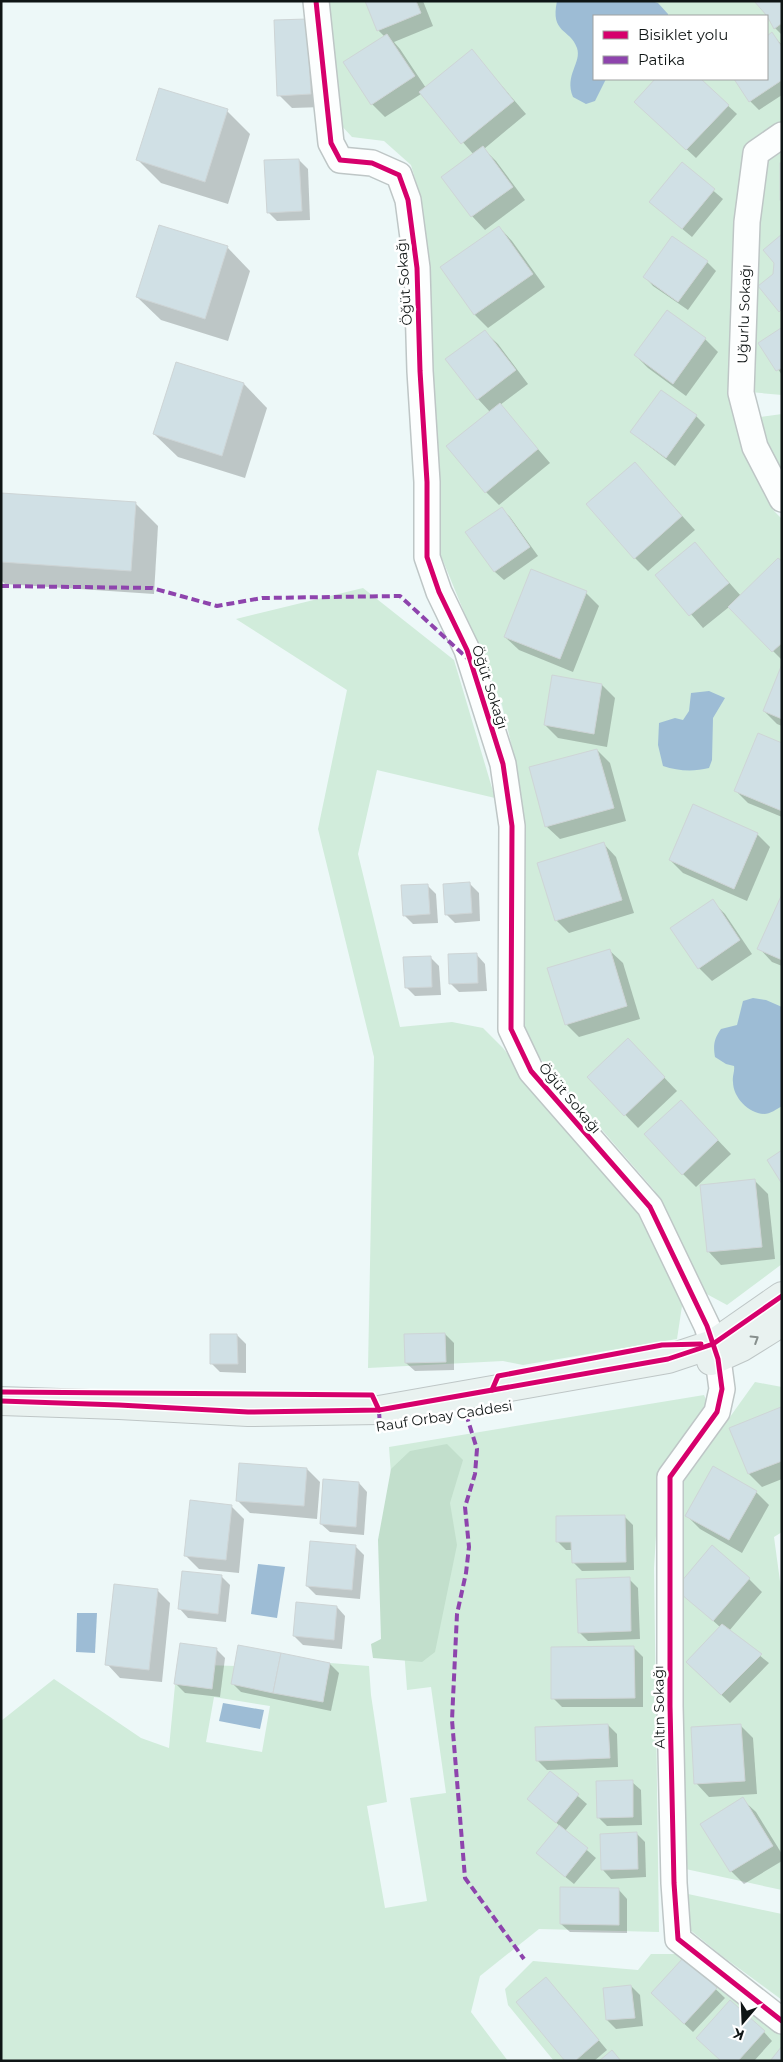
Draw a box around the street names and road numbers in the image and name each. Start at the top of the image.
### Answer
street label: Öğüt Sokağı [392,238,416,326]
street label: Uğurlu Sokağı [733,264,755,364]
street label: Öğüt Sokağı [468,643,512,731]
street label: Öğüt Sokağı [535,1059,605,1137]
street label: Rauf Orbay Caddesi [374,1396,514,1436]
street label: Altın Sokağı [649,1665,669,1749]

